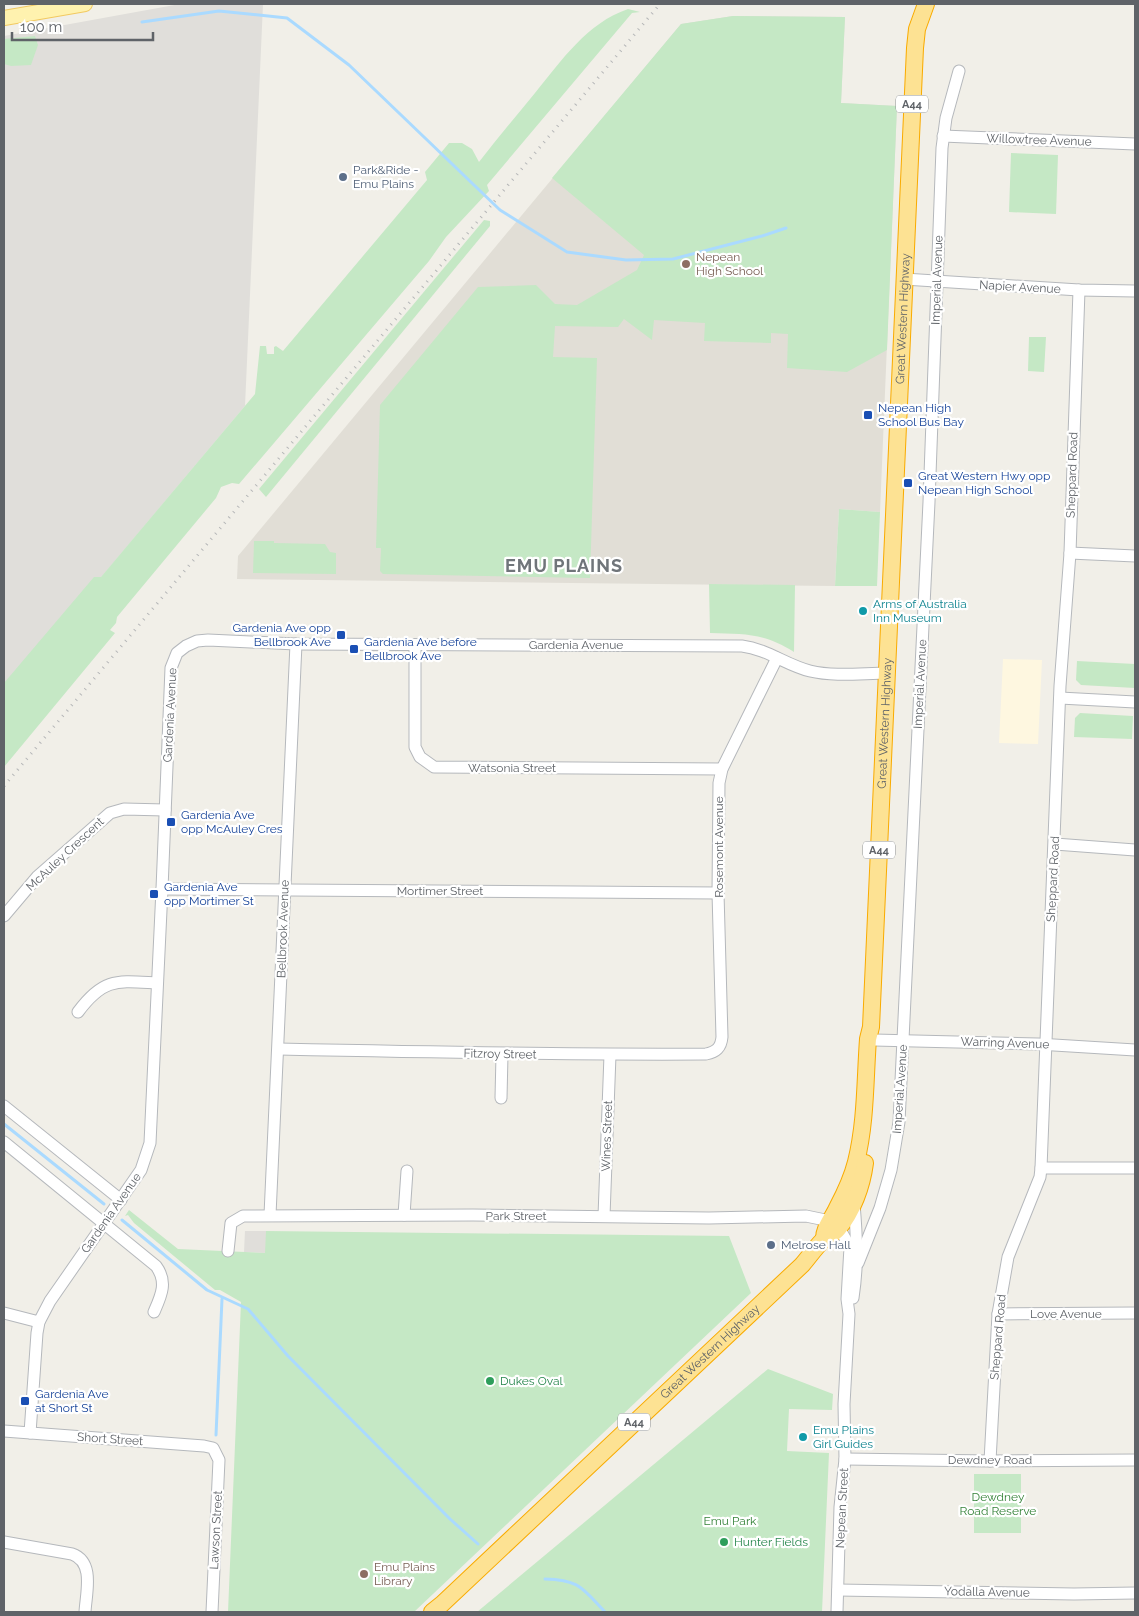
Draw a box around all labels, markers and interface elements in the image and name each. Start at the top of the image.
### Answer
scale bar [12,10,154,42]
text: 100 m [20,18,62,36]
road number: A44 [896,96,928,112]
street label: Willowtree Avenue [986,131,1092,149]
place label: Park&Ride - Emu Plains [353,163,419,191]
marker: Park&Ride - Emu Plains [337,171,349,183]
street label: Imperial Avenue [928,235,946,325]
place label: Nepean High School [696,250,764,278]
street label: Great Western Highway [893,252,913,384]
marker: Nepean High School [680,258,692,270]
street label: Napier Avenue [979,278,1061,296]
place label: Nepean High School Bus Bay [878,401,964,429]
marker: Nepean High School Bus Bay [862,409,874,421]
street label: Sheppard Road [1064,432,1080,518]
place label: Great Western Hwy opp Nepean High School [918,469,1050,497]
marker: Great Western Hwy opp Nepean High School [902,477,914,489]
district label: EMU PLAINS [505,555,623,576]
place label: Arms of Australia Inn Museum [873,597,967,625]
marker: Arms of Australia Inn Museum [857,605,869,617]
place label: Gardenia Ave opp Bellbrook Ave [233,621,331,649]
marker: Gardenia Ave opp Bellbrook Ave [335,629,347,641]
place label: Gardenia Ave before Bellbrook Ave [364,635,477,663]
street label: Gardenia Avenue [529,638,623,652]
street label: Imperial Avenue [911,639,929,729]
marker: Gardenia Ave before Bellbrook Ave [348,643,360,655]
street label: Great Western Highway [875,657,895,789]
street label: Gardenia Avenue [161,667,179,763]
street label: Watsonia Street [468,761,556,775]
street label: Rosemont Avenue [712,796,726,898]
place label: Gardenia Ave opp McAuley Cres [181,808,283,836]
street label: McAuley Crescent [23,814,107,894]
marker: Gardenia Ave opp McAuley Cres [165,816,177,828]
street label: Sheppard Road [1044,836,1062,922]
road number: A44 [863,842,895,858]
place label: Gardenia Ave opp Mortimer St [164,880,254,908]
street label: Bellbrook Avenue [274,880,292,978]
street label: Mortimer Street [397,884,483,898]
marker: Gardenia Ave opp Mortimer St [148,888,160,900]
street label: Warring Avenue [960,1034,1050,1052]
street label: Imperial Avenue [890,1044,910,1134]
street label: Fitzroy Street [463,1046,537,1062]
street label: Wines Street [599,1100,615,1172]
street label: Gardenia Avenue [78,1170,144,1256]
street label: Park Street [486,1209,546,1223]
place label: Melrose Hall [781,1238,851,1252]
marker: Melrose Hall [765,1239,777,1251]
street label: Sheppard Road [987,1294,1009,1380]
street label: Great Western Highway [658,1301,763,1402]
street label: Love Avenue [1030,1307,1102,1321]
place label: Dukes Oval [500,1374,563,1388]
marker: Dukes Oval [484,1375,496,1387]
place label: Gardenia Ave at Short St [35,1387,108,1415]
marker: Gardenia Ave at Short St [19,1395,31,1407]
road number: A44 [618,1414,650,1430]
place label: Emu Plains Girl Guides [813,1423,874,1451]
street label: Short Street [77,1430,143,1448]
marker: Emu Plains Girl Guides [797,1431,809,1443]
street label: Dewdney Road [948,1453,1032,1467]
street label: Nepean Street [833,1467,851,1549]
street label: Lawson Street [207,1490,225,1570]
park label: Dewdney Road Reserve [960,1490,1036,1518]
park label: Emu Park [704,1514,757,1528]
place label: Hunter Fields [734,1535,808,1549]
marker: Hunter Fields [718,1536,730,1548]
place label: Emu Plains Library [374,1560,435,1588]
marker: Emu Plains Library [358,1568,370,1580]
street label: Yodalla Avenue [944,1584,1030,1600]

